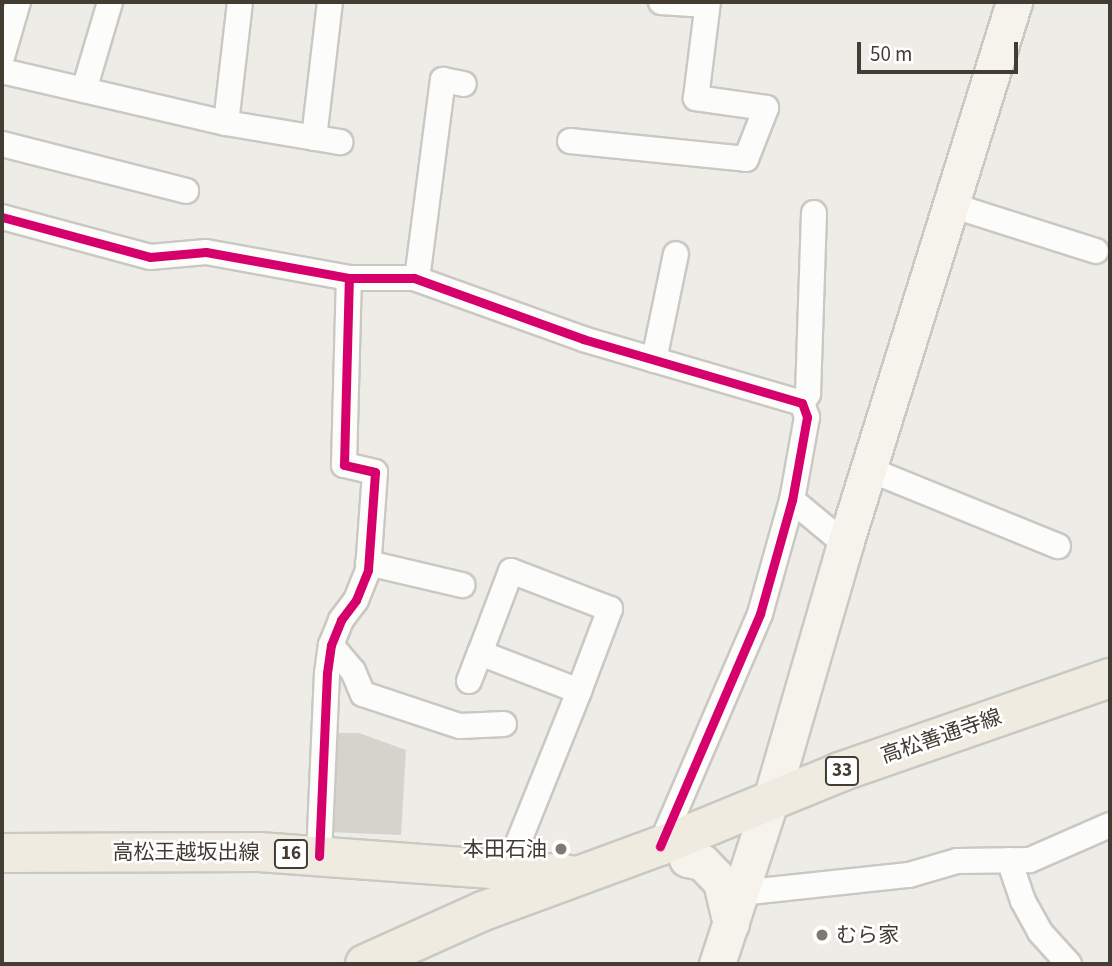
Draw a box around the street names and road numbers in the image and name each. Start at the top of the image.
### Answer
street label: 高松善通寺線 [877,704,1005,768]
road number: 33 [824,756,860,786]
road number: 16 [274,838,308,870]
street label: 高松王越坂出線 [113,839,259,865]

